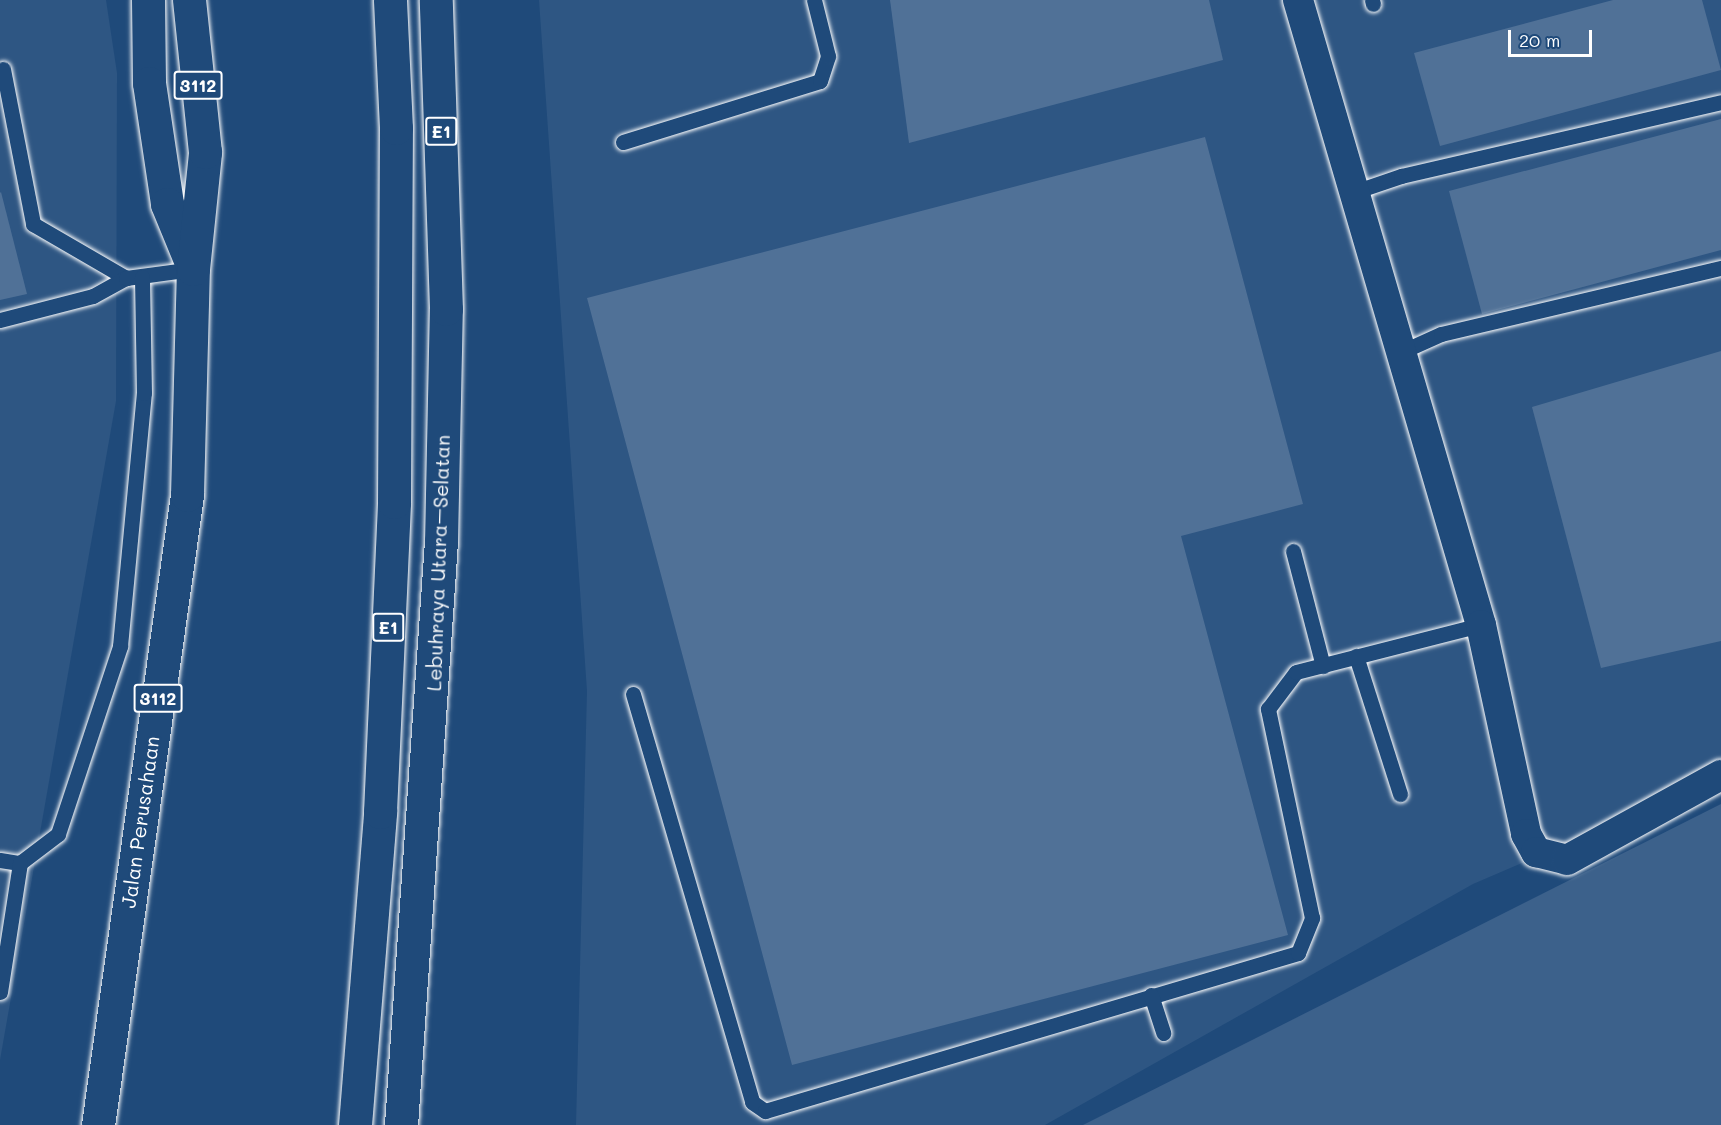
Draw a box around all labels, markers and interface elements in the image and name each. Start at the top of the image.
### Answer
scale bar [1511,18,1595,56]
text: 20 m [1519,28,1560,52]
road number: 3112 [172,70,224,100]
road number: E1 [424,116,458,146]
street label: Lebuhraya Utara–Selatan [422,434,454,692]
road number: E1 [372,612,404,642]
road number: 3112 [132,683,184,713]
street label: Jalan Perusahaan [116,734,164,910]

